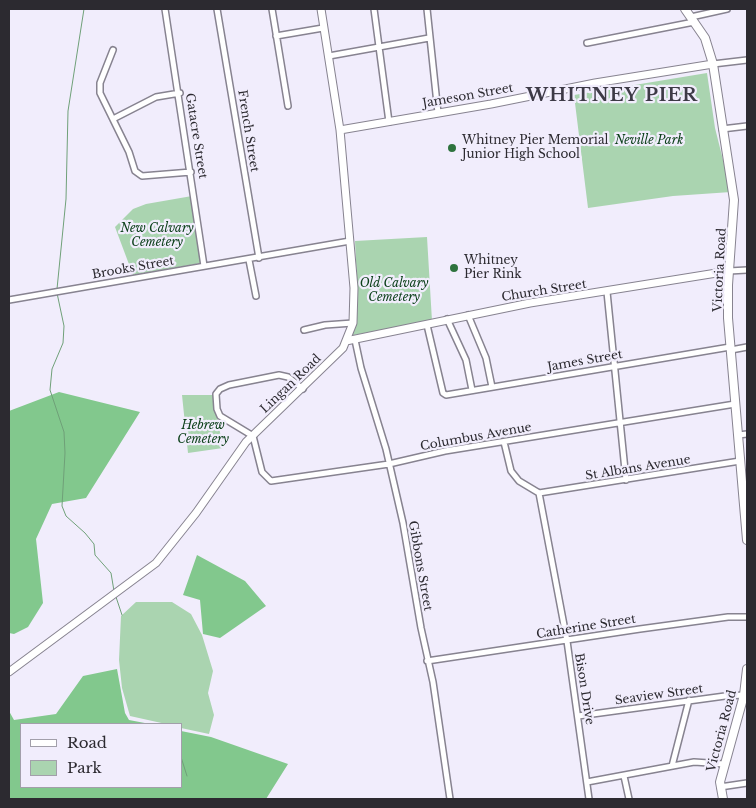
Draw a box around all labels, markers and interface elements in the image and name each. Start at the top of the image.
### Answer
street label: Jameson Street [422,81,514,111]
district label: WHITNEY PIER [525,85,699,107]
street label: French Street [234,89,262,173]
street label: Gatacre Street [182,92,210,180]
place label: Whitney Pier Memorial Junior High School [462,134,608,162]
park label: Neville Park [615,134,683,148]
marker: Whitney Pier Memorial Junior High School [446,142,458,154]
park label: New Calvary Cemetery [120,222,194,250]
street label: Victoria Road [711,228,729,312]
street label: Brooks Street [91,254,175,282]
place label: Whitney Pier Rink [464,254,522,282]
marker: Whitney Pier Rink [448,262,460,274]
park label: Old Calvary Cemetery [360,277,428,305]
street label: Church Street [501,277,587,305]
street label: James Street [546,347,624,375]
street label: Lingan Road [258,352,324,416]
park label: Hebrew Cemetery [177,419,229,447]
street label: Columbus Avenue [419,420,533,454]
street label: St Albans Avenue [584,453,692,483]
street label: Gibbons Street [405,520,435,612]
street label: Catherine Street [535,612,637,642]
street label: Bison Drive [571,652,597,726]
street label: Seaview Street [614,682,704,708]
street label: Victoria Road [704,689,740,773]
legend [20,723,182,788]
text: Road [67,733,107,752]
text: Park [67,758,102,777]

